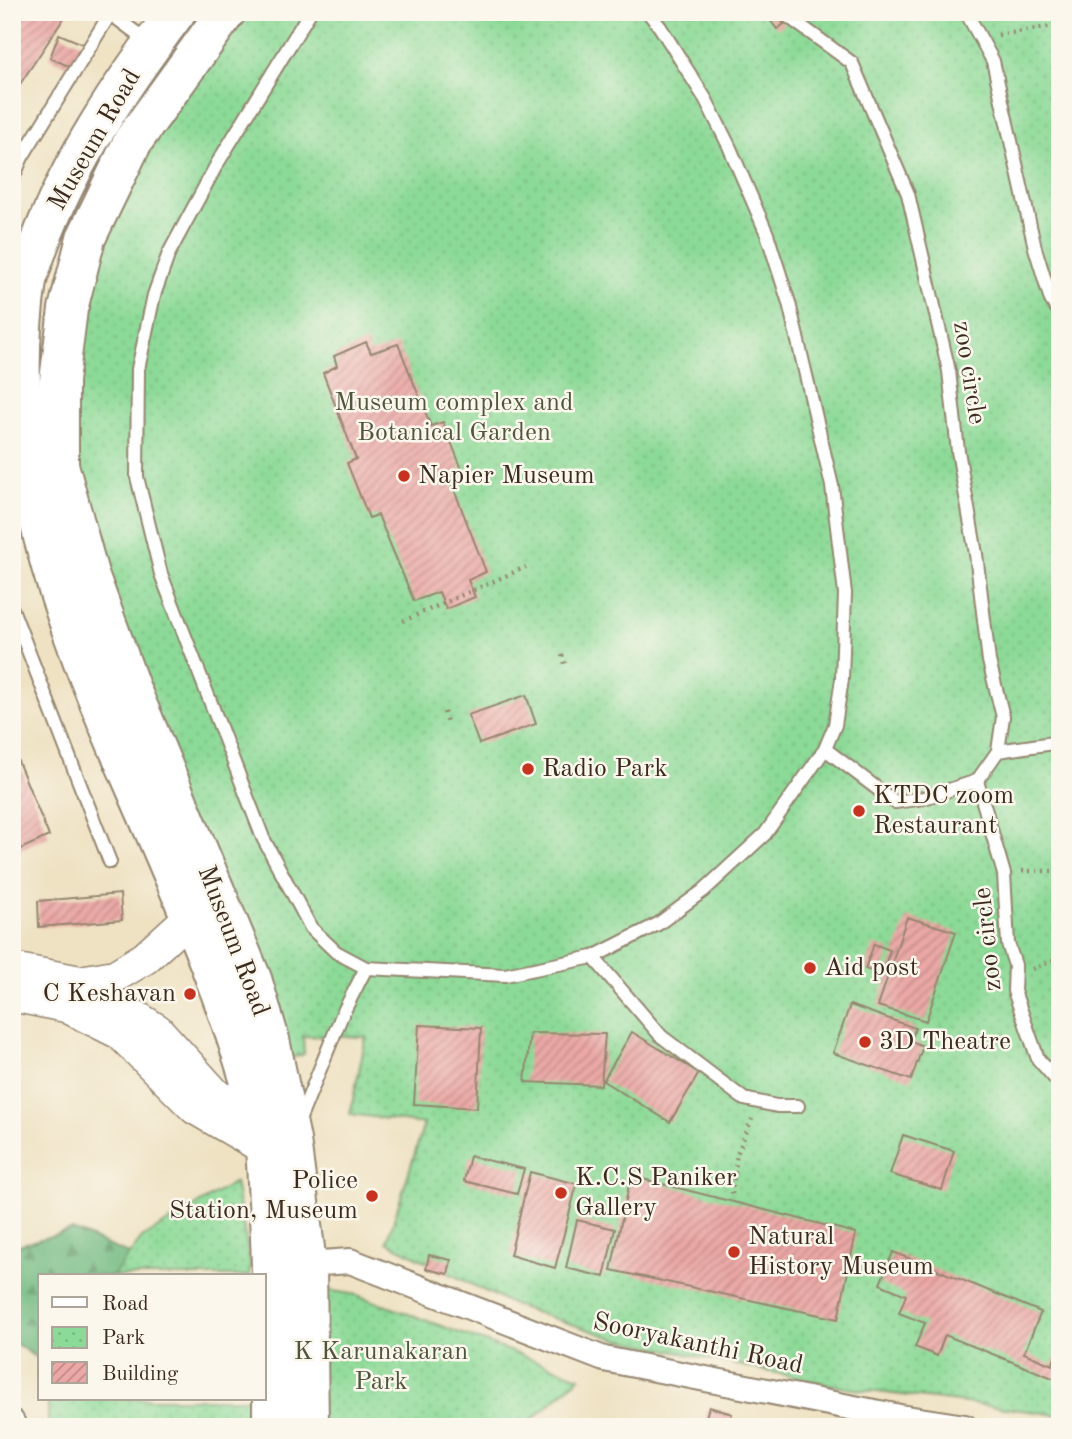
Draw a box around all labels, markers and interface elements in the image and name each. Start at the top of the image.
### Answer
street label: Museum Road [44,65,146,215]
street label: zoo circle [948,320,990,426]
park label: Museum complex and Botanical Garden [334,390,574,446]
place label: Napier Museum [418,463,595,489]
marker: Napier Museum [396,468,412,484]
place label: Radio Park [542,756,668,782]
marker: Radio Park [520,761,536,777]
place label: KTDC zoom Restaurant [873,783,1014,839]
marker: KTDC zoom Restaurant [851,803,867,819]
street label: Museum Road [192,862,274,1020]
street label: zoo circle [970,886,1006,992]
place label: Aid post [824,955,918,981]
marker: Aid post [802,960,818,976]
place label: C Keshavan [42,981,176,1007]
marker: C Keshavan [182,986,198,1002]
place label: 3D Theatre [879,1029,1011,1055]
marker: 3D Theatre [857,1034,873,1050]
place label: K.C.S Paniker Gallery [575,1165,737,1221]
place label: Police Station, Museum [169,1168,358,1224]
marker: K.C.S Paniker Gallery [553,1185,569,1201]
marker: Police Station, Museum [364,1188,380,1204]
place label: Natural History Museum [748,1224,934,1280]
marker: Natural History Museum [726,1244,742,1260]
legend [38,1274,266,1400]
text: Road [102,1294,149,1315]
street label: Sooryakanthi Road [591,1309,805,1379]
text: Park [102,1328,145,1349]
park label: K Karunakaran Park [294,1339,468,1395]
text: Building [102,1364,179,1385]

